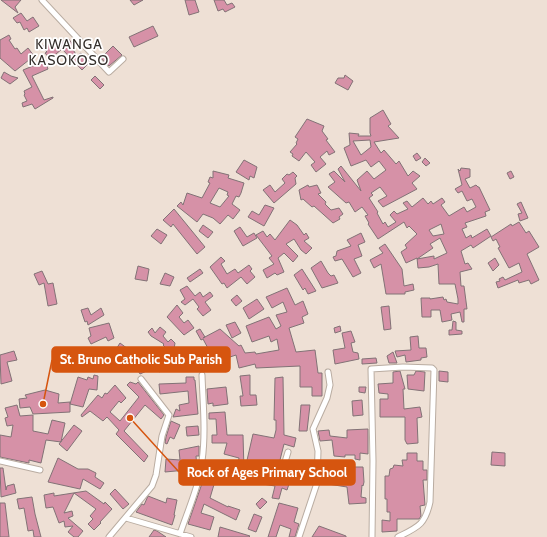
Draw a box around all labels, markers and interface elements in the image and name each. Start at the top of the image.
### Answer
district label: KIWANGA KASOKOSO [29,35,109,69]
callout: St. Bruno Catholic Sub Parish [52,347,230,372]
text: St. Bruno Catholic Sub Parish [60,351,222,367]
callout: Rock of Ages Primary School [179,460,355,485]
text: Rock of Ages Primary School [187,464,348,480]

